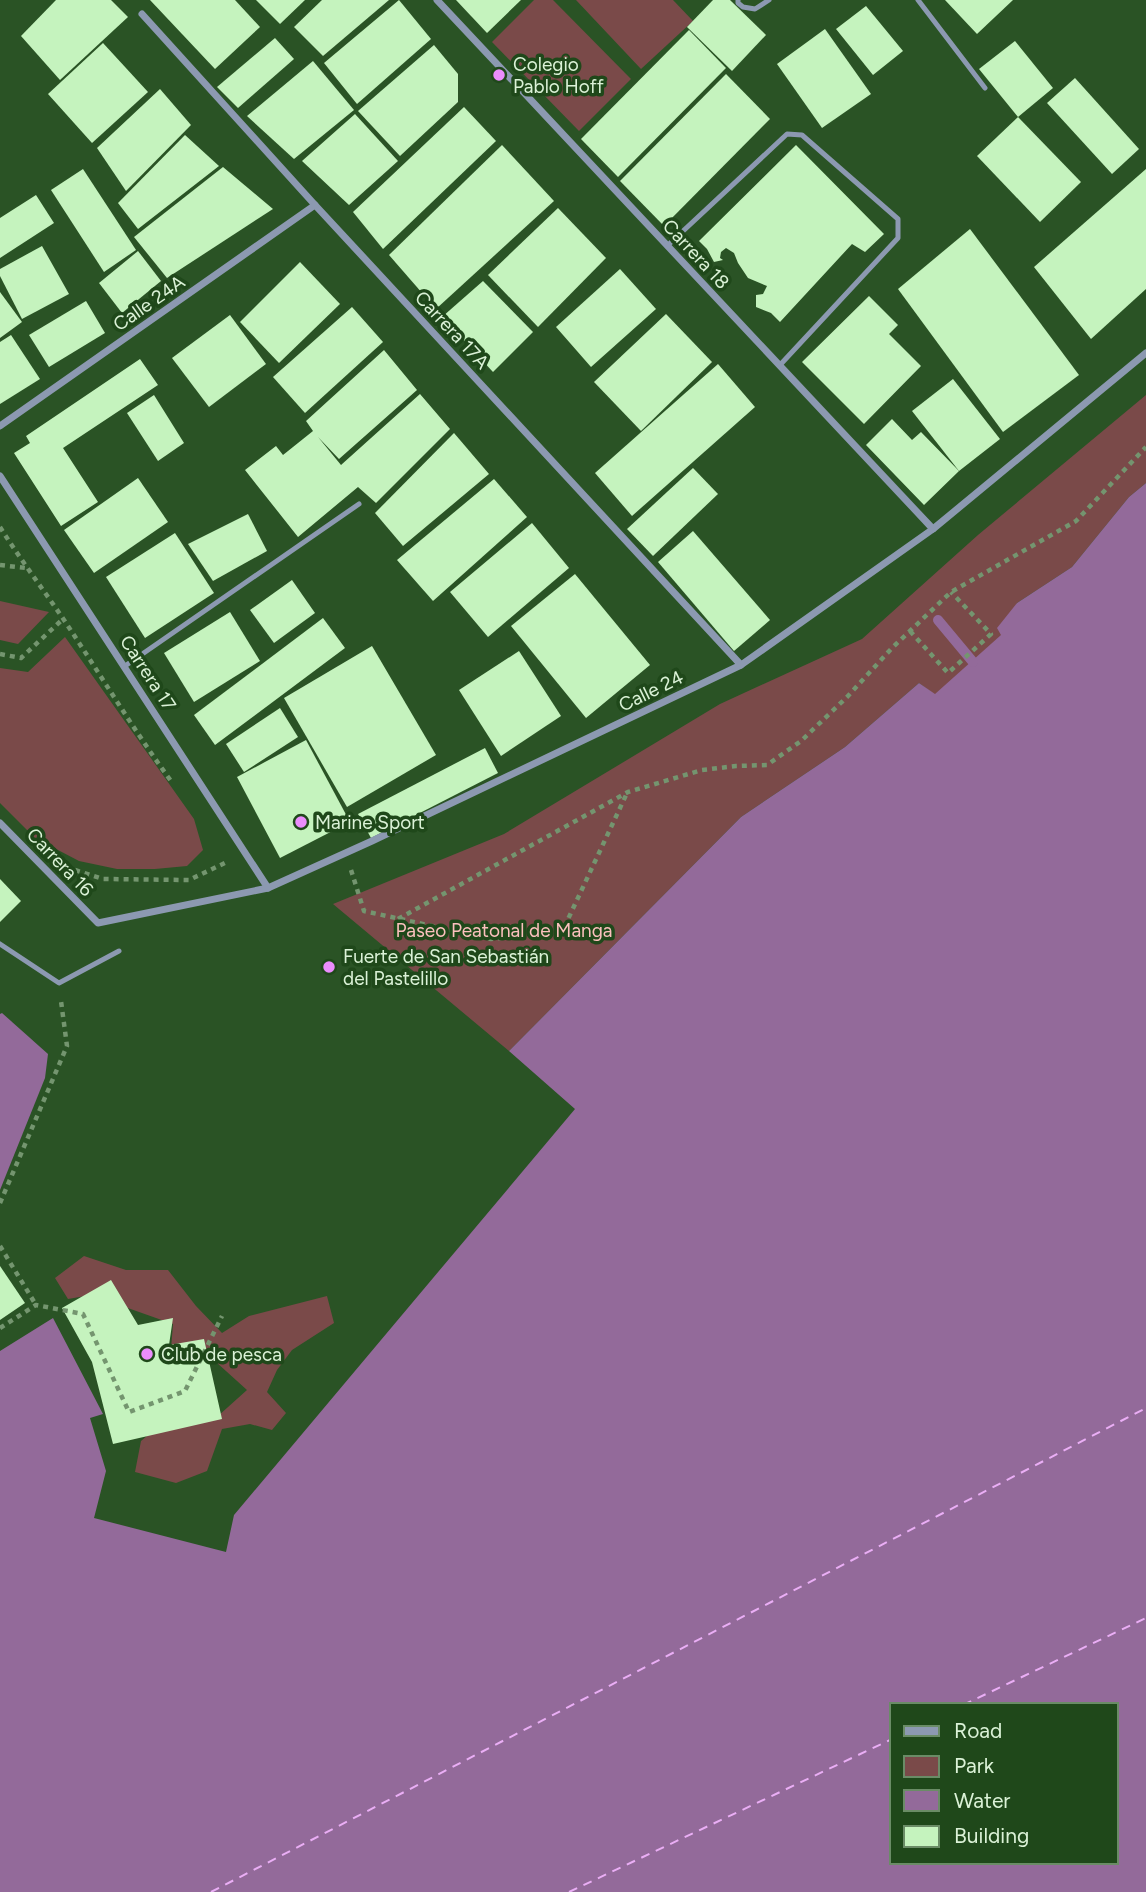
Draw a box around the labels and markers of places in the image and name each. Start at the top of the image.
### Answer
place label: Colegio Pablo Hoff [513,53,604,98]
marker: Colegio Pablo Hoff [491,67,507,83]
place label: Marine Sport [315,811,425,834]
marker: Marine Sport [293,814,309,830]
place label: Fuerte de San Sebastián del Pastelillo [343,945,549,990]
marker: Fuerte de San Sebastián del Pastelillo [321,959,337,975]
place label: Club de pesca [161,1343,282,1366]
marker: Club de pesca [139,1346,155,1362]

